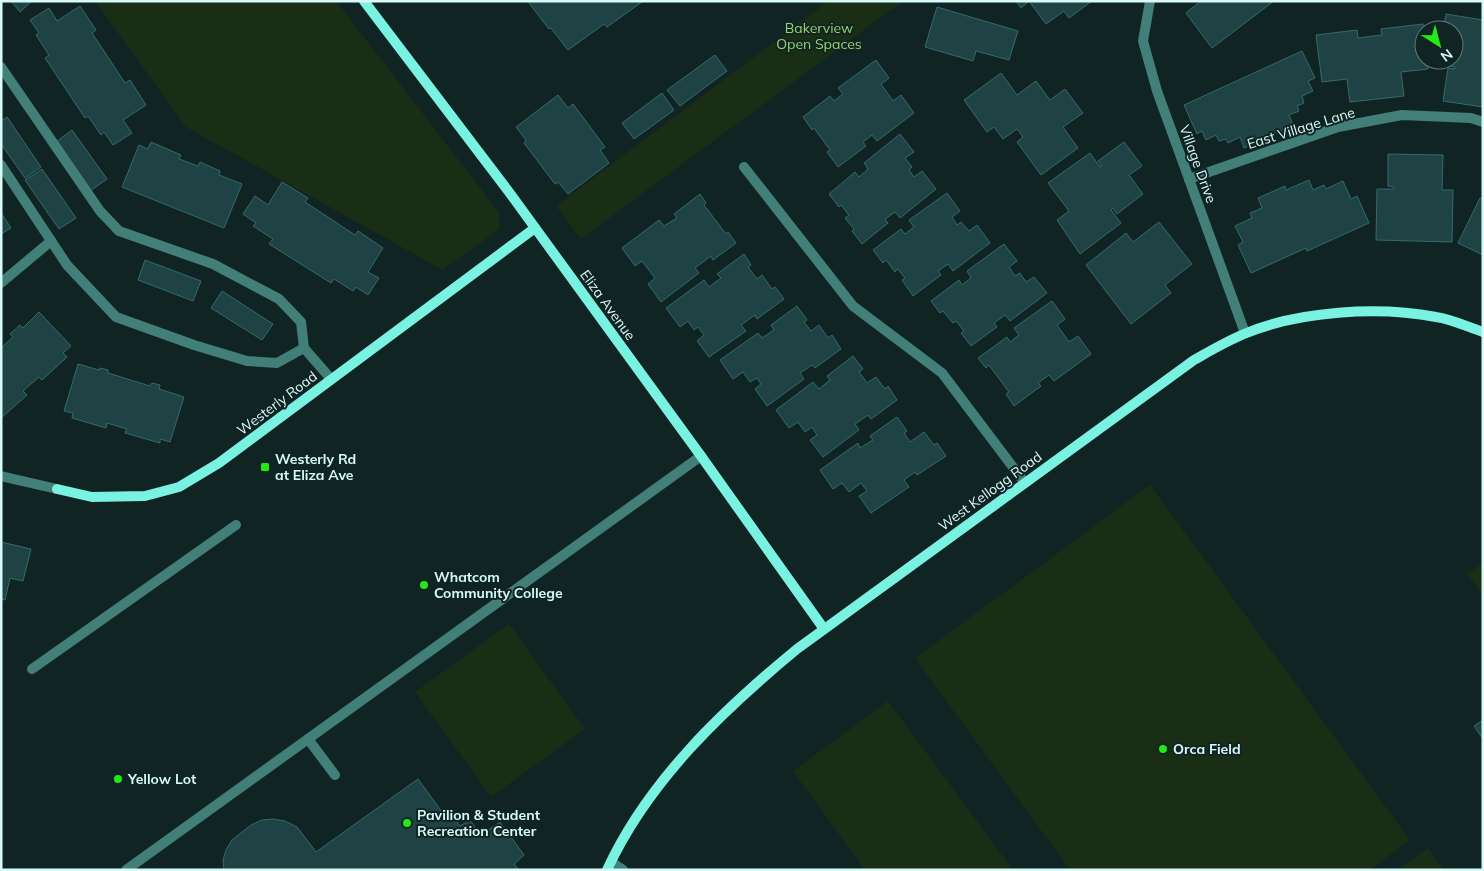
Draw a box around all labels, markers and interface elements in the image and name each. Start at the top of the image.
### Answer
park label: Bakerview Open Spaces [776,19,862,53]
north arrow [1414,20,1464,70]
text: N [1437,45,1456,66]
street label: East Village Lane [1245,103,1357,153]
street label: Village Drive [1176,123,1220,205]
street label: Eliza Avenue [576,266,640,344]
street label: Westerly Road [233,367,321,439]
street label: West Kellogg Road [935,447,1045,535]
place label: Westerly Rd at Eliza Ave [275,450,356,484]
marker: Westerly Rd at Eliza Ave [259,461,271,473]
place label: Whatcom Community College [434,568,563,602]
marker: Whatcom Community College [418,579,430,591]
place label: Orca Field [1173,740,1241,758]
marker: Orca Field [1157,743,1169,755]
place label: Yellow Lot [127,770,197,788]
marker: Yellow Lot [112,773,124,785]
place label: Pavilion & Student Recreation Center [417,806,541,840]
marker: Pavilion & Student Recreation Center [401,817,413,829]

